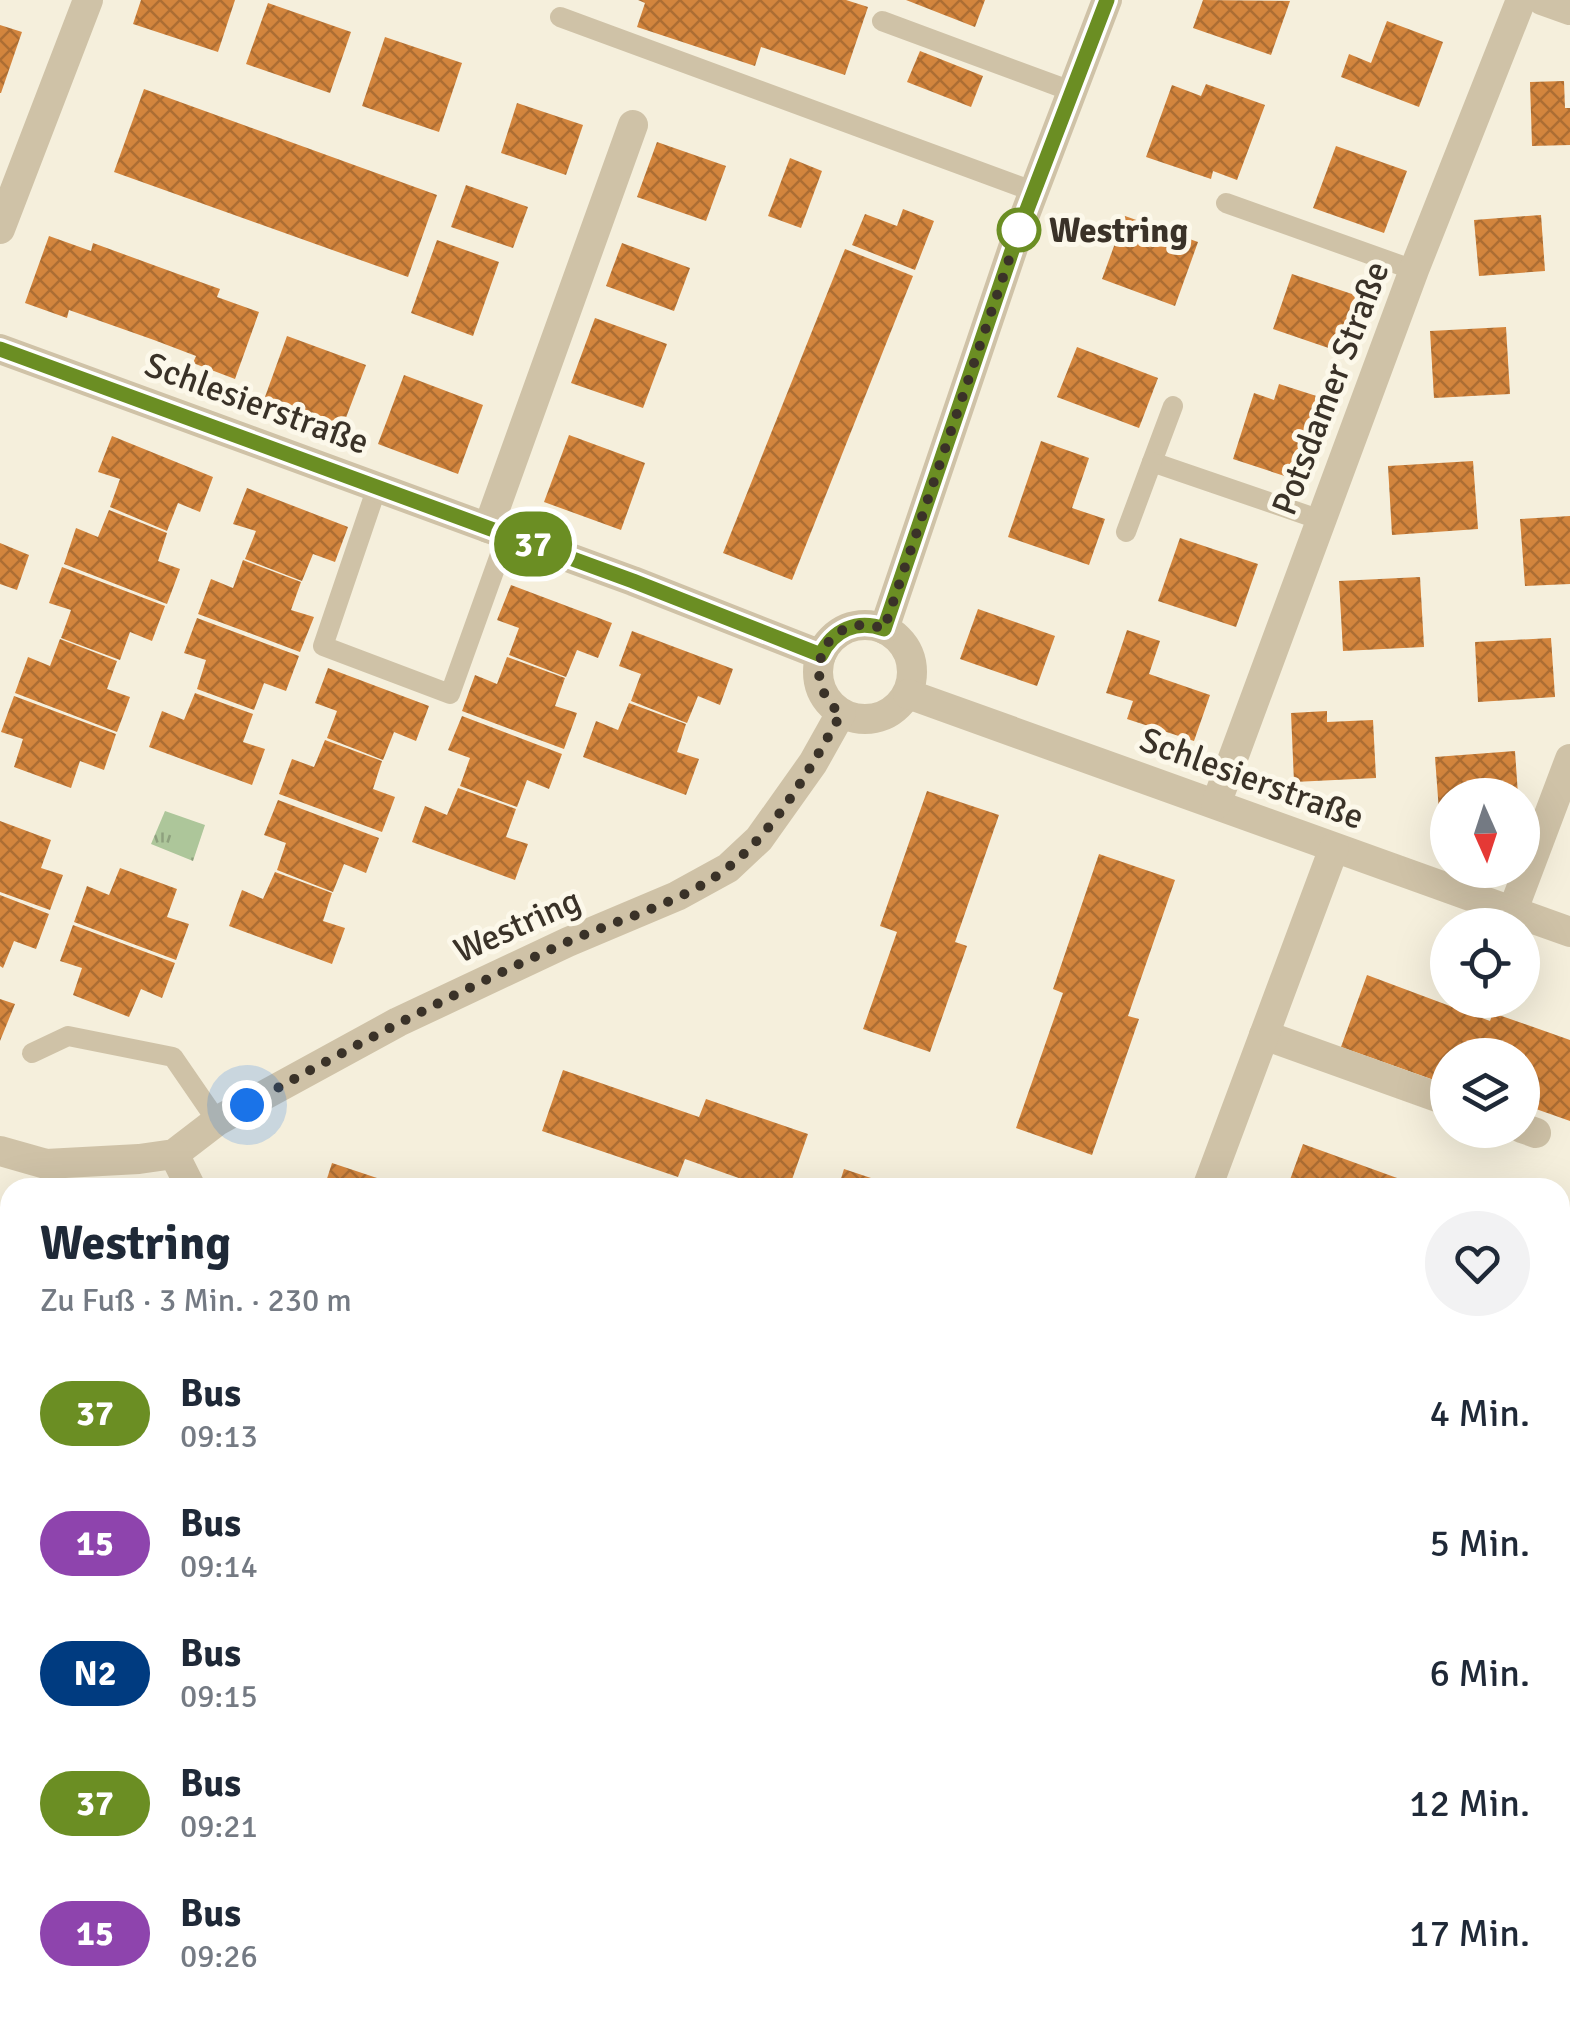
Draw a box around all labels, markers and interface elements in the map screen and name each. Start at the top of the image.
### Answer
marker: Westring [998,209,1040,251]
place label: Westring [1049,209,1188,252]
street label: Potsdamer Straße [1262,255,1399,521]
street label: Schlesierstraße [139,343,375,464]
line badge: 37 [488,512,578,576]
text: 37 [514,523,552,566]
street label: Schlesierstraße [1134,718,1370,839]
north arrow [1430,778,1540,888]
map controls [1430,778,1540,1148]
street label: Westring [447,879,587,972]
button: locate [1430,908,1540,1018]
button: layers [1430,1038,1540,1148]
your location [222,1080,272,1130]
button: heart [1425,1211,1530,1316]
text: Westring [40,1214,231,1273]
text: Zu Fuß · 3 Min. · 230 m [40,1281,352,1320]
text: Bus [180,1370,241,1417]
text: 4 Min. [1429,1390,1530,1437]
text: 37 [76,1392,114,1435]
text: 09:13 [180,1417,258,1456]
text: Bus [180,1500,241,1547]
text: 5 Min. [1429,1520,1530,1567]
text: 15 [76,1522,114,1565]
text: 09:14 [180,1547,258,1586]
text: Bus [180,1630,241,1677]
text: 6 Min. [1429,1650,1530,1697]
text: N2 [73,1652,117,1695]
text: 09:15 [180,1677,258,1716]
text: Bus [180,1760,241,1807]
text: 12 Min. [1409,1780,1530,1827]
text: 37 [76,1782,114,1825]
text: 09:21 [180,1807,258,1846]
text: Bus [180,1890,241,1937]
text: 17 Min. [1409,1910,1530,1957]
text: 15 [76,1912,114,1955]
text: 09:26 [180,1937,258,1976]

